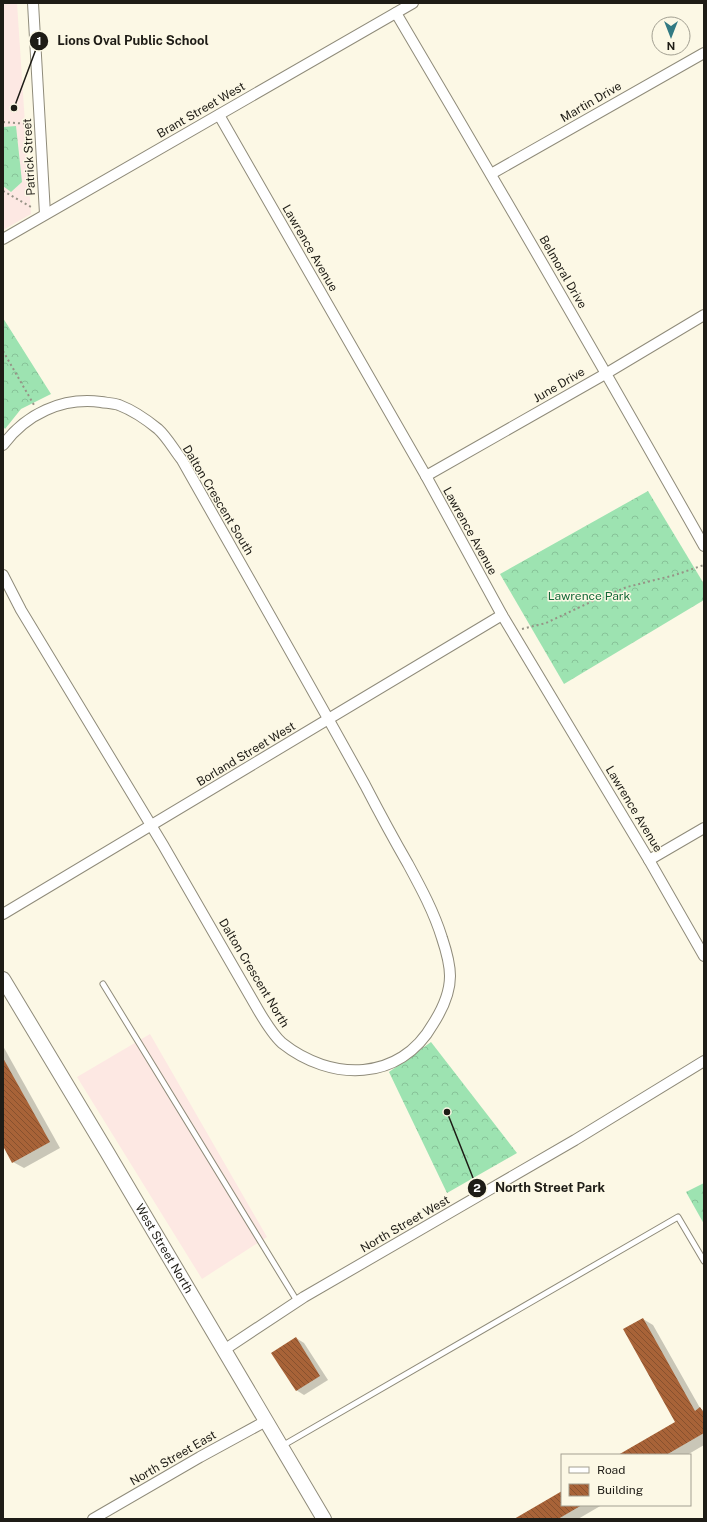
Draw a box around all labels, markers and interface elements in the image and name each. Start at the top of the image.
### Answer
north arrow [651,16,691,56]
callout: Lions Oval Public School [29,28,217,53]
text: Lions Oval Public School [57,33,209,48]
text: 1 [36,34,42,48]
text: N [667,40,675,52]
street label: Brant Street West [154,79,248,141]
street label: Martin Drive [558,79,624,125]
street label: Patrick Street [20,118,38,196]
street label: Lawrence Avenue [279,202,341,294]
street label: Belmoral Drive [536,233,590,311]
street label: June Drive [531,365,587,405]
street label: Dalton Crescent South [180,442,256,558]
street label: Lawrence Avenue [440,485,500,578]
park label: Lawrence Park [548,589,631,603]
street label: Borland Street West [194,719,298,789]
street label: Lawrence Avenue [603,763,665,855]
street label: Dalton Crescent North [216,916,292,1030]
callout: North Street Park [467,1175,613,1200]
text: North Street Park [495,1180,605,1195]
text: 2 [473,1181,481,1195]
street label: North Street West [358,1193,452,1255]
street label: West Street North [132,1201,196,1296]
street label: North Street East [127,1427,219,1488]
legend [561,1454,691,1506]
text: Road [597,1463,625,1477]
text: Building [597,1483,643,1497]

